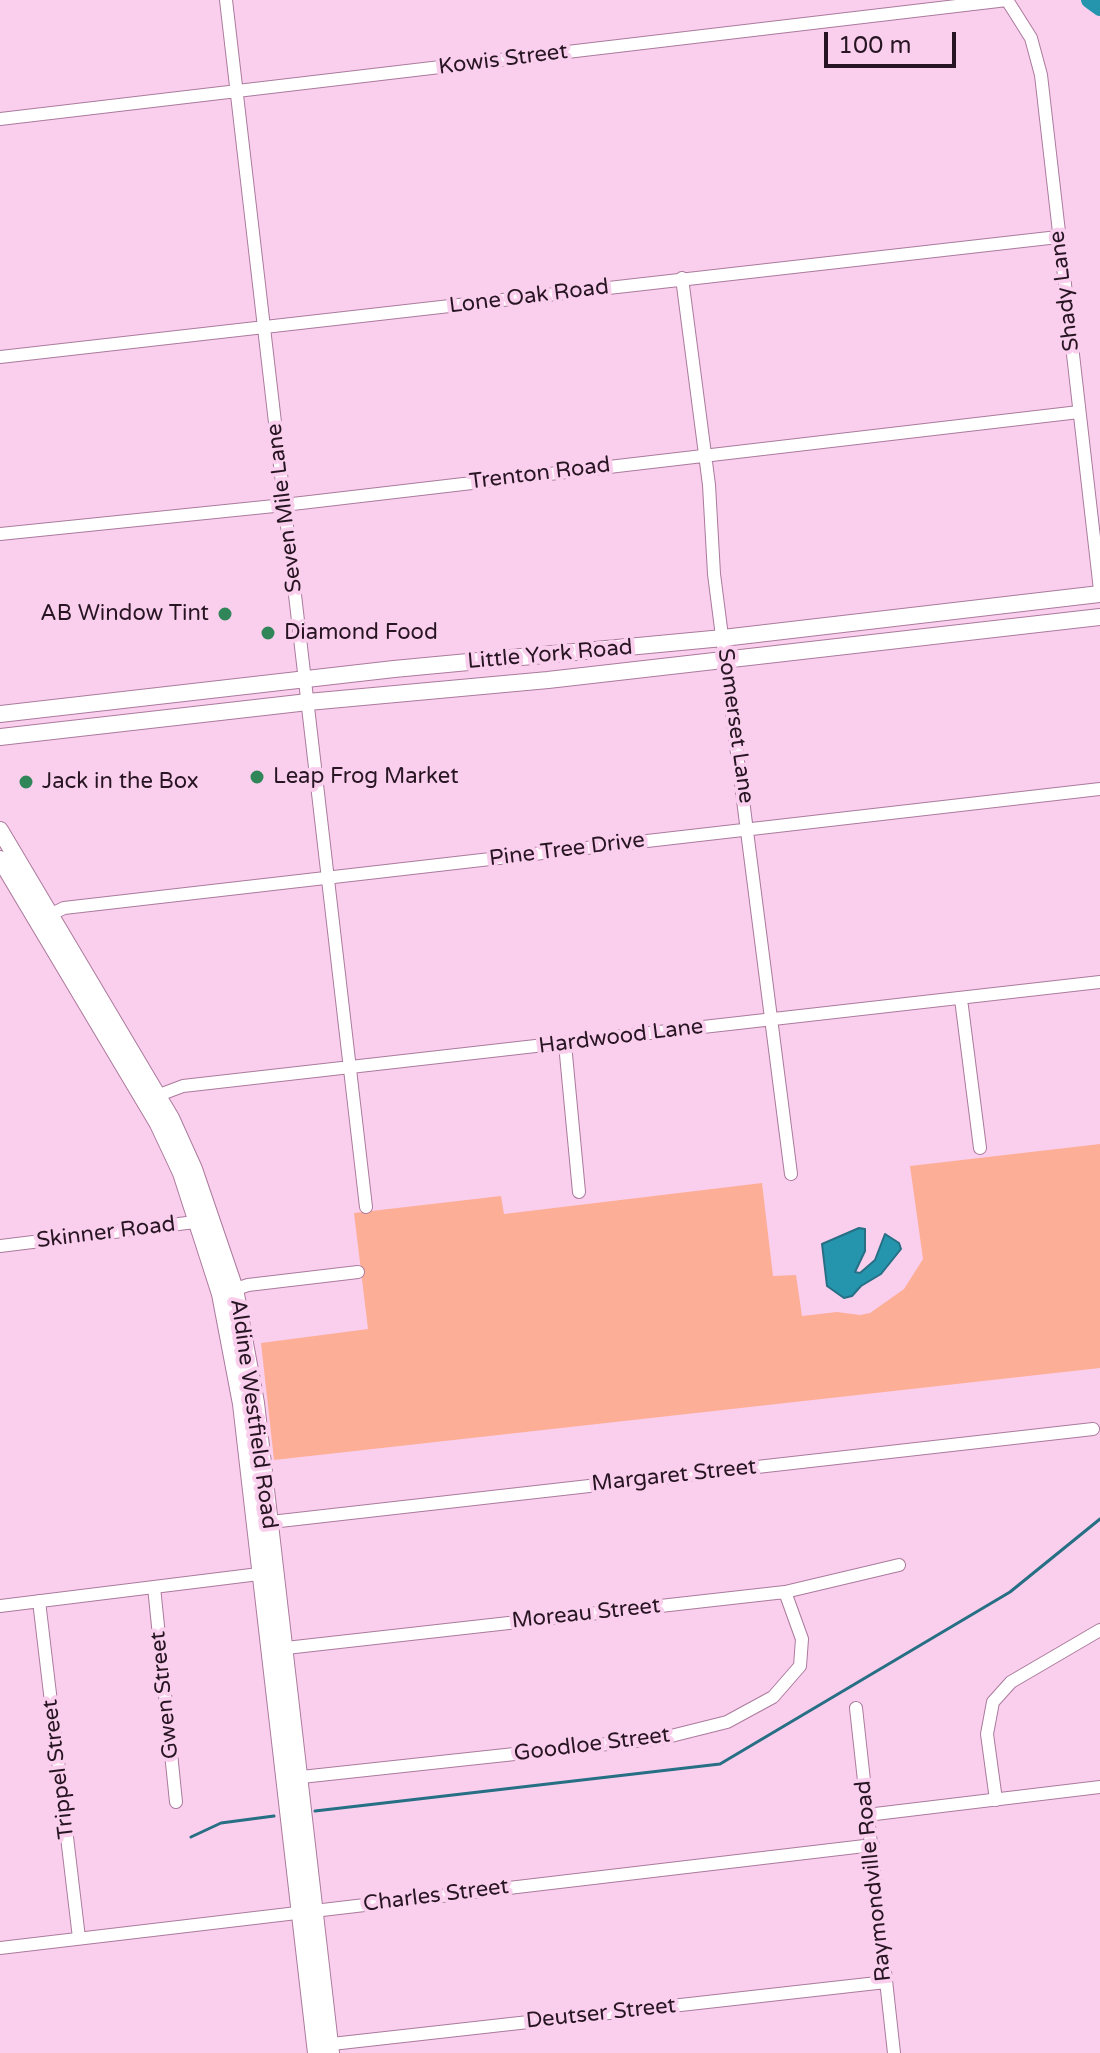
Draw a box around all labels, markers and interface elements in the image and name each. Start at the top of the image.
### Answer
scale bar [828,16,960,66]
text: 100 m [838,31,912,60]
street label: Kowis Street [437,39,569,81]
street label: Shady Lane [1044,229,1086,353]
street label: Lone Oak Road [448,274,610,320]
street label: Seven Mile Lane [262,422,308,594]
street label: Trenton Road [468,452,612,496]
place label: AB Window Tint [40,601,209,627]
marker: AB Window Tint [216,605,234,623]
place label: Diamond Food [284,620,438,646]
marker: Diamond Food [259,624,277,642]
street label: Little York Road [466,635,634,675]
street label: Somerset Lane [711,647,759,805]
place label: Leap Frog Market [273,764,459,790]
marker: Leap Frog Market [248,768,266,786]
place label: Jack in the Box [42,769,199,795]
marker: Jack in the Box [17,773,35,791]
street label: Pine Tree Drive [488,827,646,873]
street label: Hardwood Lane [537,1014,705,1060]
street label: Skinner Road [35,1211,177,1255]
street label: Aldine Westfield Road [224,1297,282,1531]
street label: Margaret Street [590,1454,758,1498]
street label: Moreau Street [510,1593,662,1635]
street label: Gwen Street [145,1630,185,1760]
street label: Trippel Street [37,1698,81,1840]
street label: Goodloe Street [512,1722,672,1768]
street label: Raymondville Road [850,1779,898,1983]
street label: Charles Street [362,1874,510,1918]
street label: Deutser Street [525,1993,677,2035]

